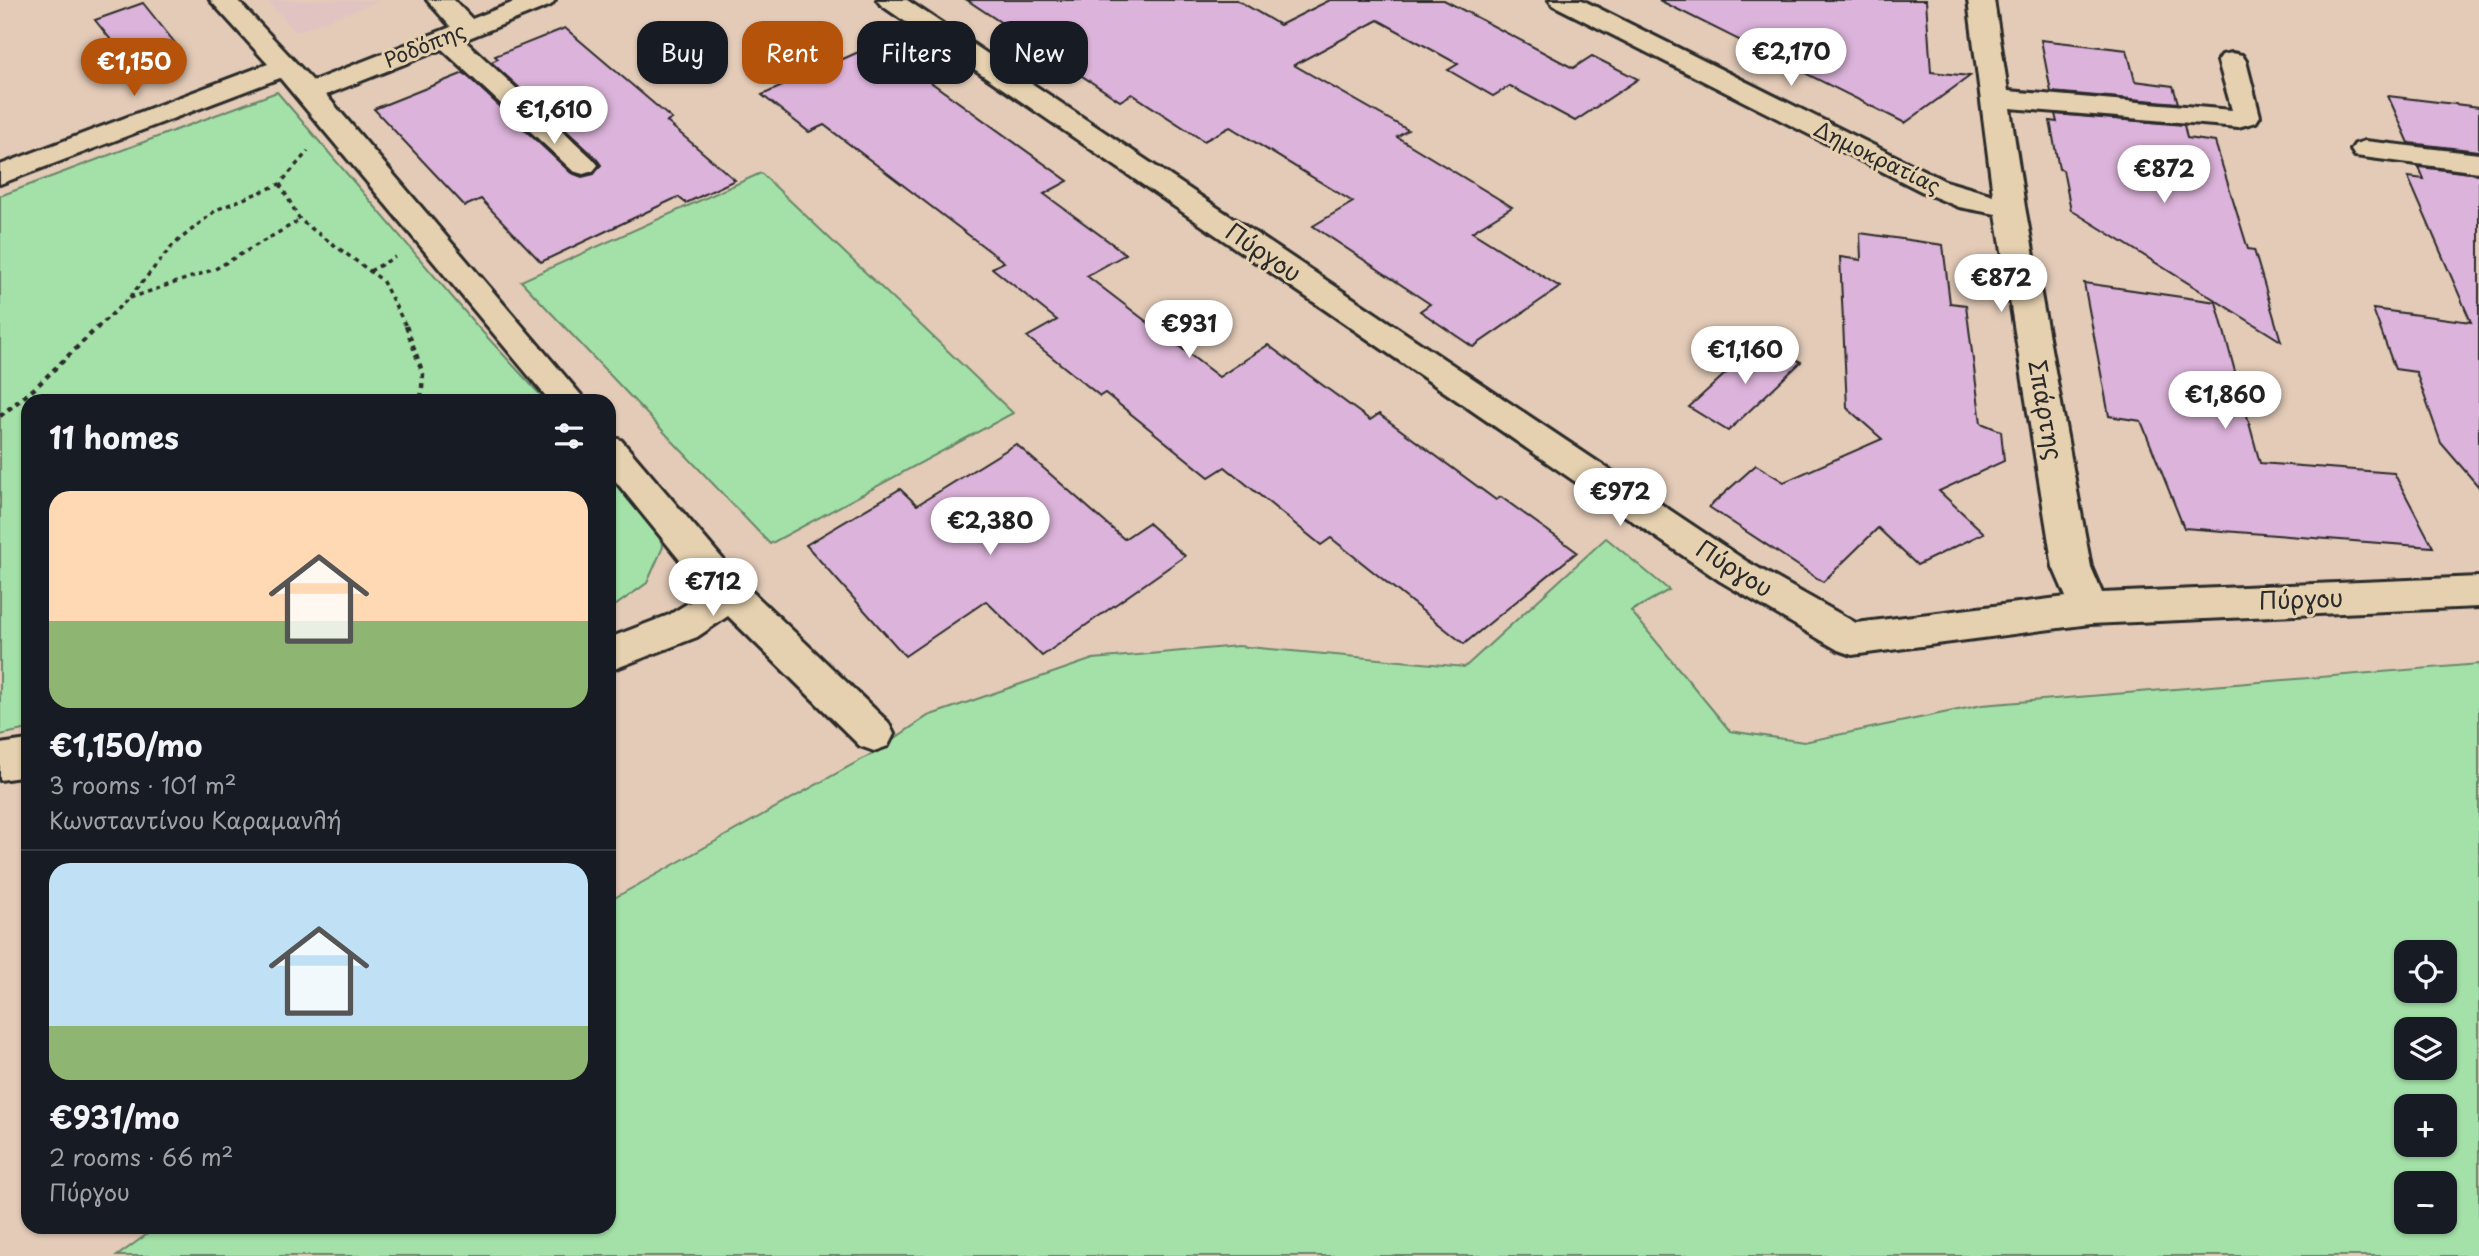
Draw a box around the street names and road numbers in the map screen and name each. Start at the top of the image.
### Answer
street label: Ροδόπης [379,13,470,75]
street label: Δημοκρατίας [1809,112,1947,201]
street label: Πύργου [1219,213,1309,290]
street label: Σπάρτης [2020,357,2073,463]
street label: Πύργου [1690,530,1780,605]
street label: Πύργου [2258,579,2344,617]

